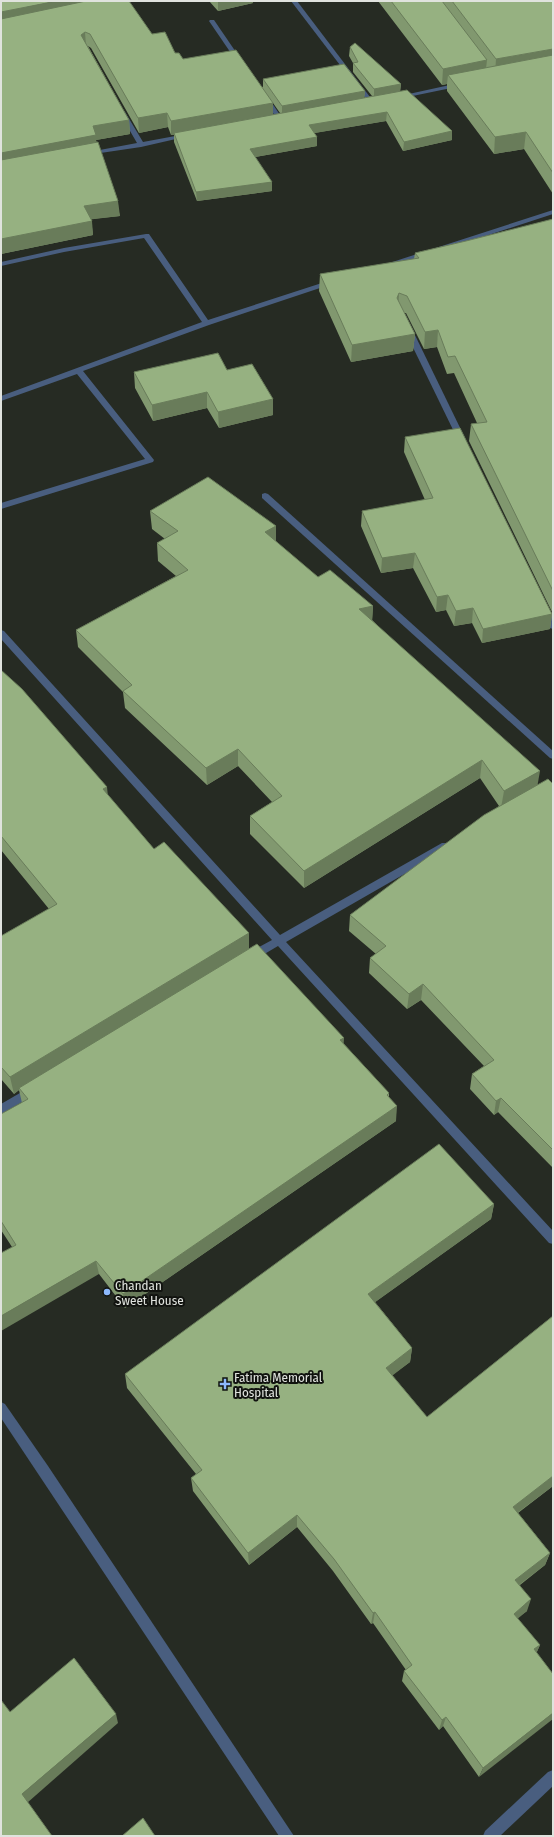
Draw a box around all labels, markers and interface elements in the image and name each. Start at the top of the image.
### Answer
place label: Chandan Sweet House [115,1278,184,1308]
marker: Chandan Sweet House [102,1287,112,1297]
place label: Fatima Memorial Hospital [234,1370,323,1400]
marker: Fatima Memorial Hospital [219,1378,231,1390]

